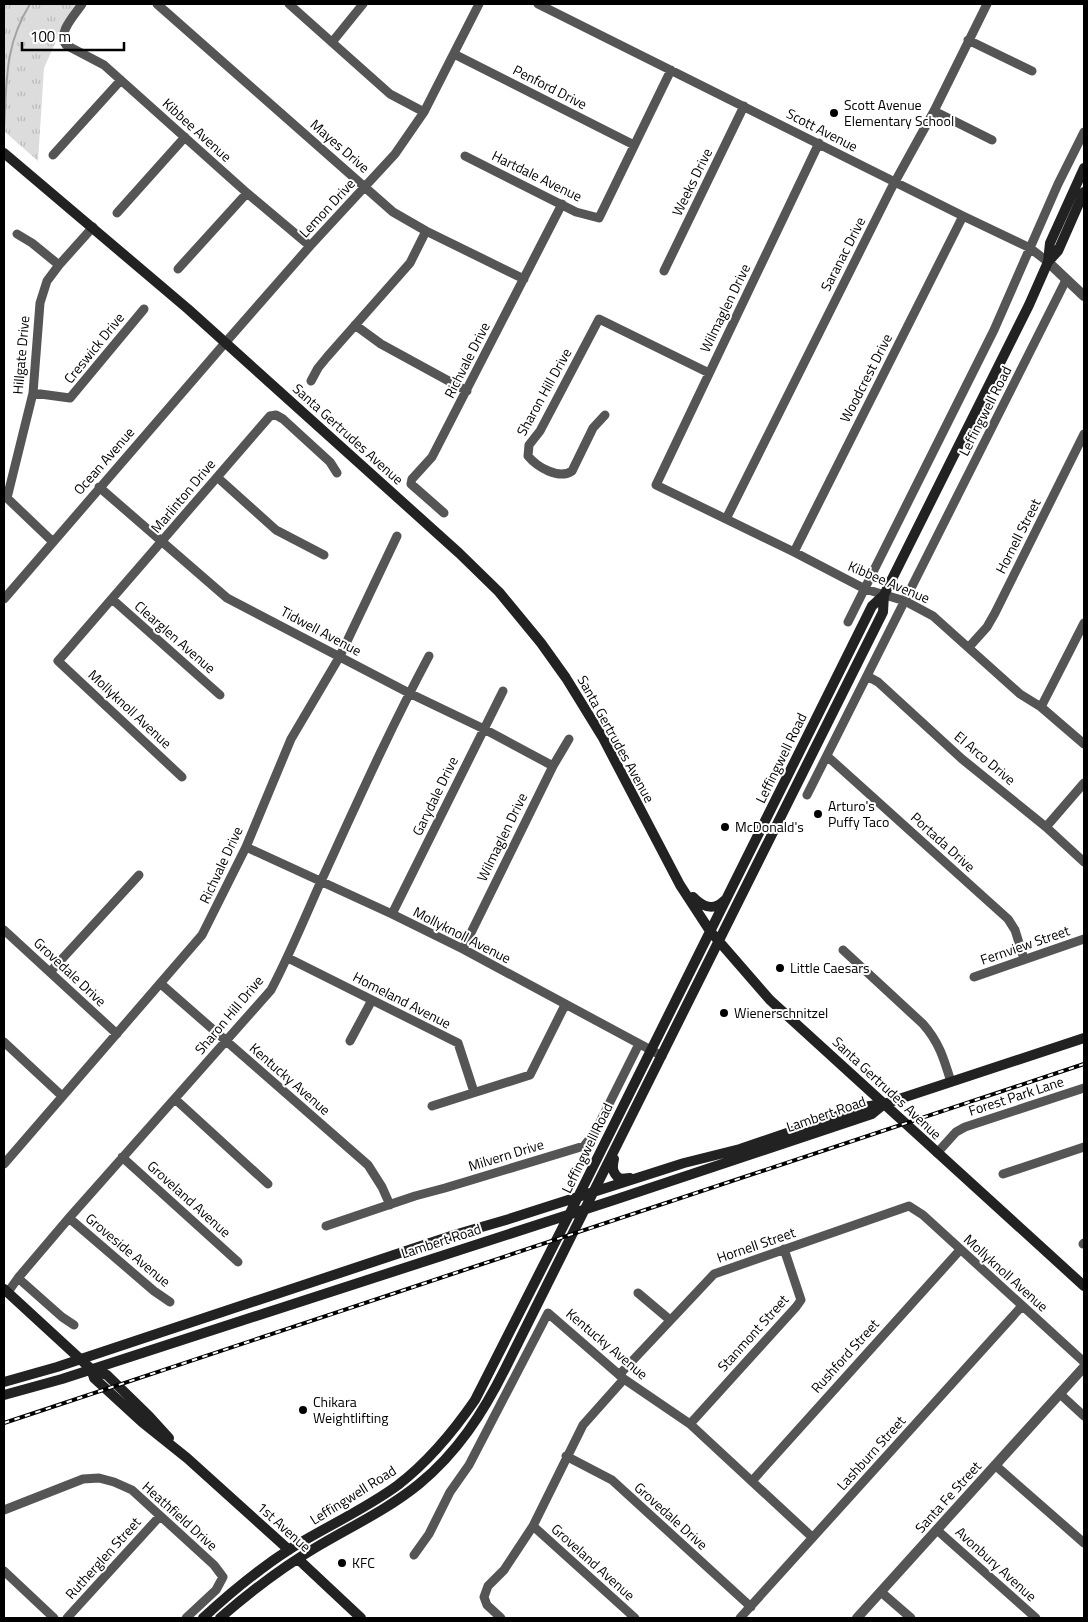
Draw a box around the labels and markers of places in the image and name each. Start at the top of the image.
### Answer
place label: Scott Avenue Elementary School [844,94,954,131]
marker: Scott Avenue Elementary School [828,107,840,119]
place label: Arturo's Puffy Taco [828,795,889,832]
marker: Arturo's Puffy Taco [812,808,824,820]
place label: McDonald's [735,816,804,837]
marker: McDonald's [719,821,731,833]
place label: Little Caesars [790,957,870,978]
marker: Little Caesars [774,962,786,974]
place label: Wienerschnitzel [734,1002,828,1023]
marker: Wienerschnitzel [718,1007,730,1019]
place label: Chikara Weightlifting [313,1391,388,1428]
marker: Chikara Weightlifting [297,1404,309,1416]
place label: KFC [352,1552,375,1573]
marker: KFC [336,1557,348,1569]

